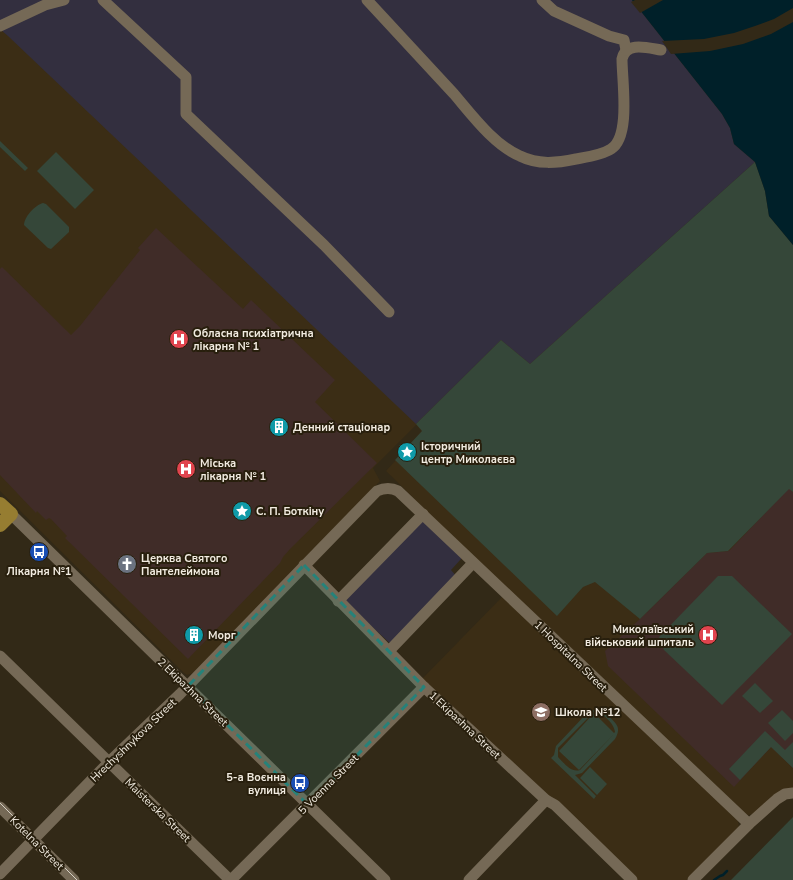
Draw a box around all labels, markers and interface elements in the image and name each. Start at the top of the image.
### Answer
place label: Обласна психіатрична лікарня № 1 [193,326,314,354]
hospital icon: Обласна психіатрична лікарня № 1 [168,328,190,350]
building icon: Денний стаціонар [268,416,290,438]
place label: Денний стаціонар [293,420,390,435]
place label: Історичний центр Миколаєва [421,439,515,467]
place icon: Історичний центр Миколаєва [396,441,418,463]
place label: Міська лікарня № 1 [200,456,266,484]
hospital icon: Міська лікарня № 1 [175,458,197,480]
place icon: С. П. Боткіну [231,500,253,522]
place label: С. П. Боткіну [256,504,324,519]
bus stop icon: Лікарня №1 [28,541,50,563]
place label: Церква Святого Пантелеймона [141,551,227,579]
church icon: Церква Святого Пантелеймона [116,553,138,575]
place label: Лікарня №1 [7,564,71,579]
street label: 1 Hospitalna Street [531,618,611,695]
place label: Миколаївський військовий шпиталь [585,622,694,650]
building icon: Морг [183,624,205,646]
hospital icon: Миколаївський військовий шпиталь [697,624,719,646]
place label: Морг [208,628,236,643]
street label: 2 Ekipazhna Street [154,655,231,730]
street label: 1 Ekipashna Street [426,688,504,763]
street label: Hrechyshnykova Street [87,695,180,785]
school or university icon: Школа №12 [530,701,552,723]
place label: Школа №12 [555,705,621,720]
street label: 5 Voenna Street [295,751,362,818]
place label: 5-а Воєнна вулиця [226,770,286,798]
bus stop icon: 5-а Воєнна вулиця [289,772,311,794]
street label: Maisterska Street [122,775,194,846]
street label: Kotelna Street [6,813,67,874]

